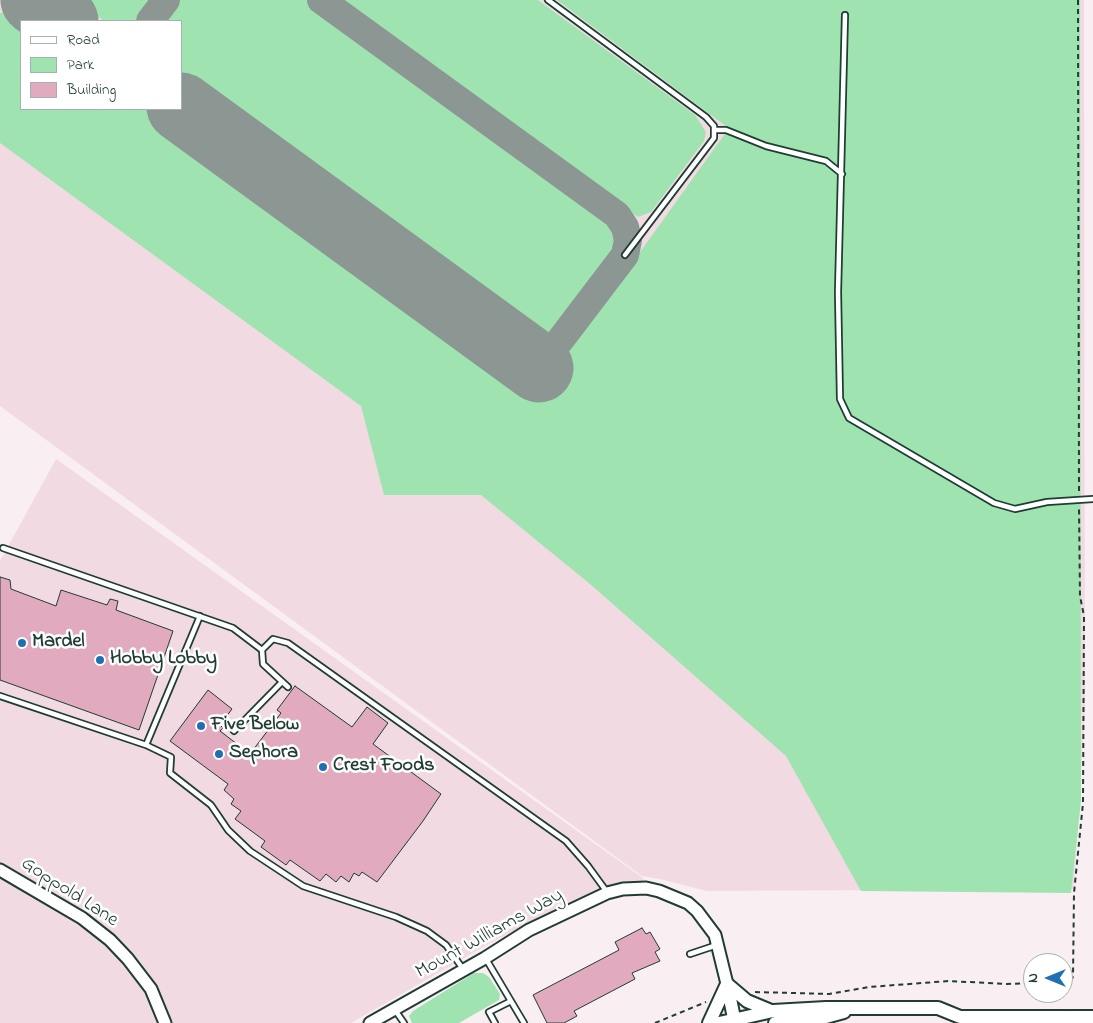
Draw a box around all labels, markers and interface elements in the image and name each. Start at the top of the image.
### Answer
legend [20,20,182,110]
text: Road [67,29,100,51]
text: Park [67,54,94,76]
text: Building [67,79,116,101]
place label: Mardel [32,631,85,655]
marker: Mardel [16,637,28,649]
place label: Hobby Lobby [110,648,217,672]
marker: Hobby Lobby [94,654,106,666]
place label: Five Below [211,714,299,738]
marker: Five Below [195,720,207,732]
place label: Sephora [229,742,298,766]
marker: Sephora [213,748,225,760]
place label: Crest Foods [333,755,434,779]
marker: Crest Foods [317,761,329,773]
street label: Goppold Lane [16,853,122,933]
street label: Mount Williams Way [412,885,568,985]
north arrow [1023,953,1073,1003]
text: N [1023,973,1044,983]

